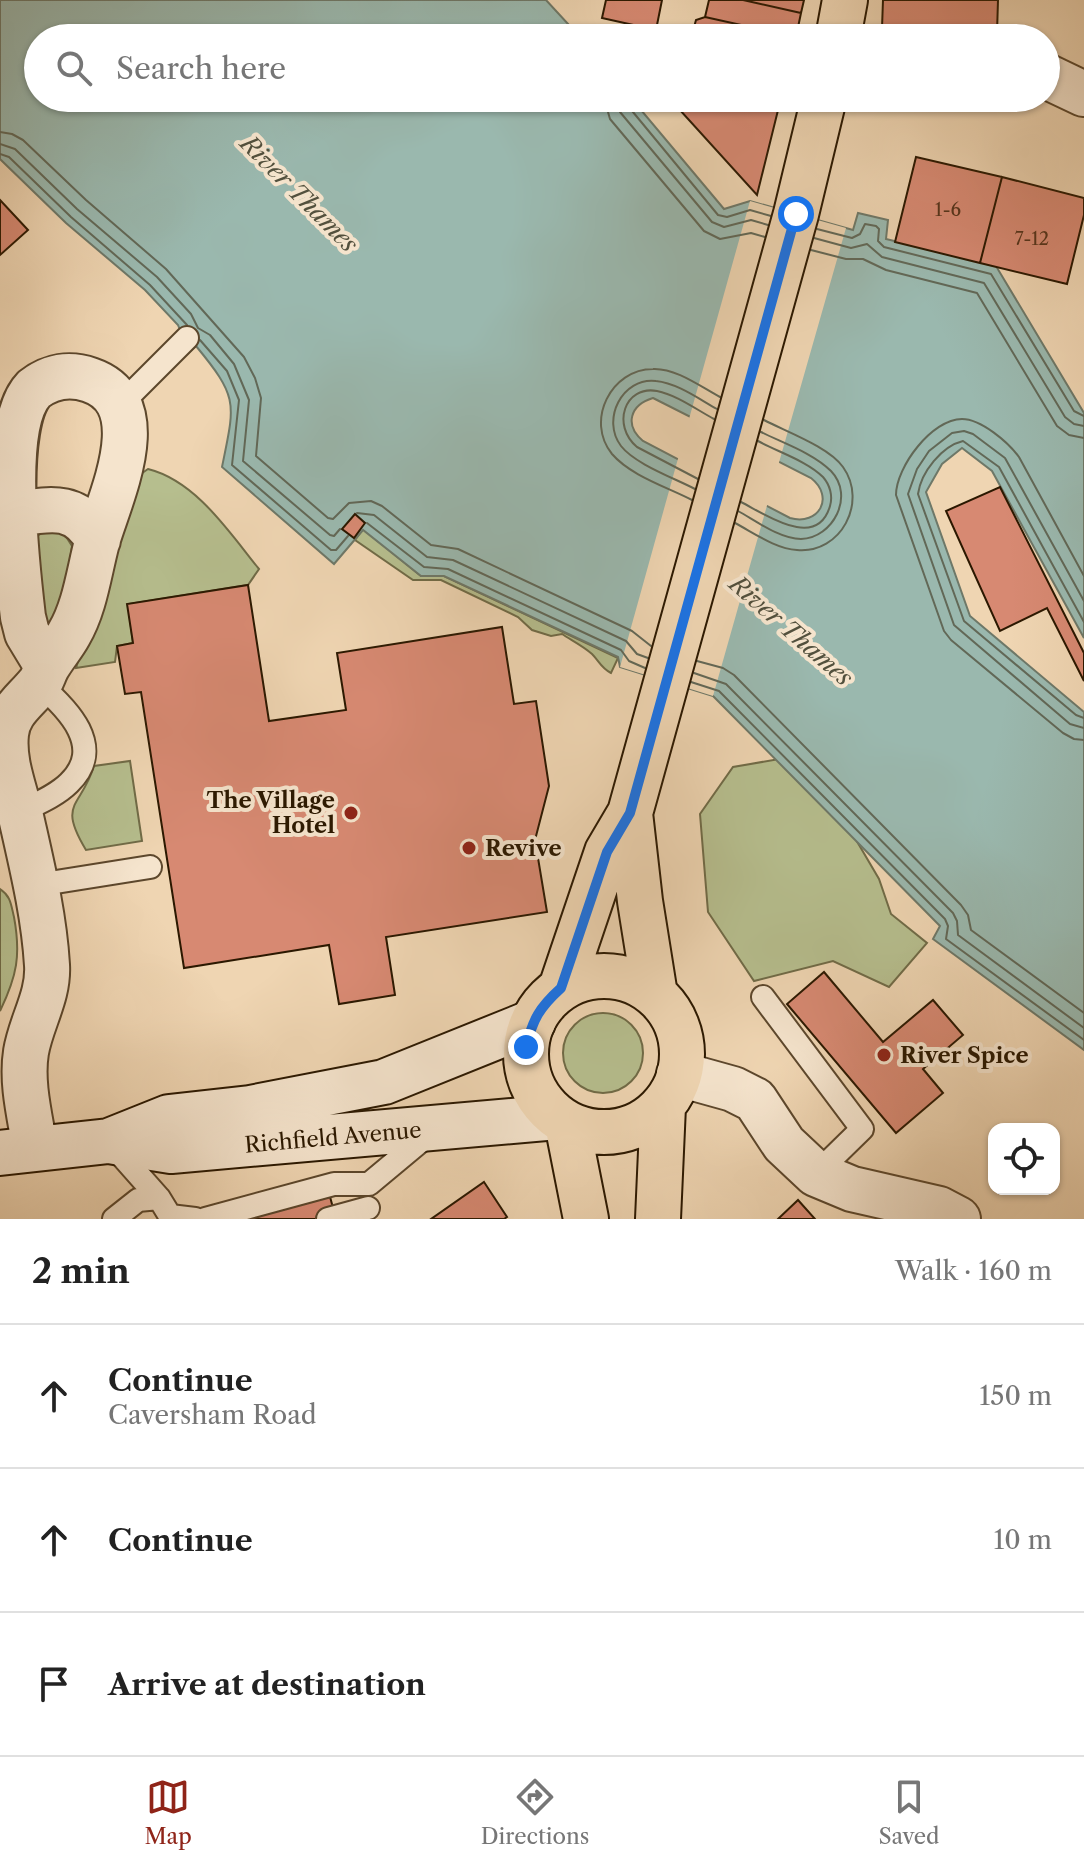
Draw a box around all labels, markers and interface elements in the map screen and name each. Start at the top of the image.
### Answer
search box [24,24,1060,112]
icon: search [52,46,96,90]
text: Search here [116,50,286,87]
water label: River Thames [233,128,364,259]
route start [778,196,814,232]
house number: 1-6 [935,199,961,221]
house number: 7-12 [1015,228,1049,250]
water label: River Thames [722,568,859,692]
place label: The Village Hotel [207,787,335,839]
marker: The Village Hotel [342,804,360,822]
place label: Revive [485,835,562,862]
marker: Revive [460,839,478,857]
route end [508,1029,544,1065]
place label: River Spice [900,1042,1029,1069]
marker: River Spice [875,1046,893,1064]
street label: Richfield Avenue [243,1116,423,1159]
map controls [988,1123,1060,1195]
button: locate [988,1123,1060,1195]
text: 2 min [32,1250,130,1292]
text: Walk · 160 m [895,1255,1052,1287]
text: Continue [108,1362,253,1399]
icon: ahead [32,1374,76,1418]
text: 150 m [979,1380,1052,1412]
text: Caversham Road [108,1399,317,1431]
icon: ahead [32,1518,76,1562]
text: Continue [108,1522,253,1559]
text: 10 m [993,1524,1052,1556]
icon: arrive [32,1662,76,1706]
text: Arrive at destination [108,1666,426,1703]
tab: Map [144,1775,192,1850]
tab: Directions [481,1775,589,1850]
tab: Saved [878,1775,939,1850]

